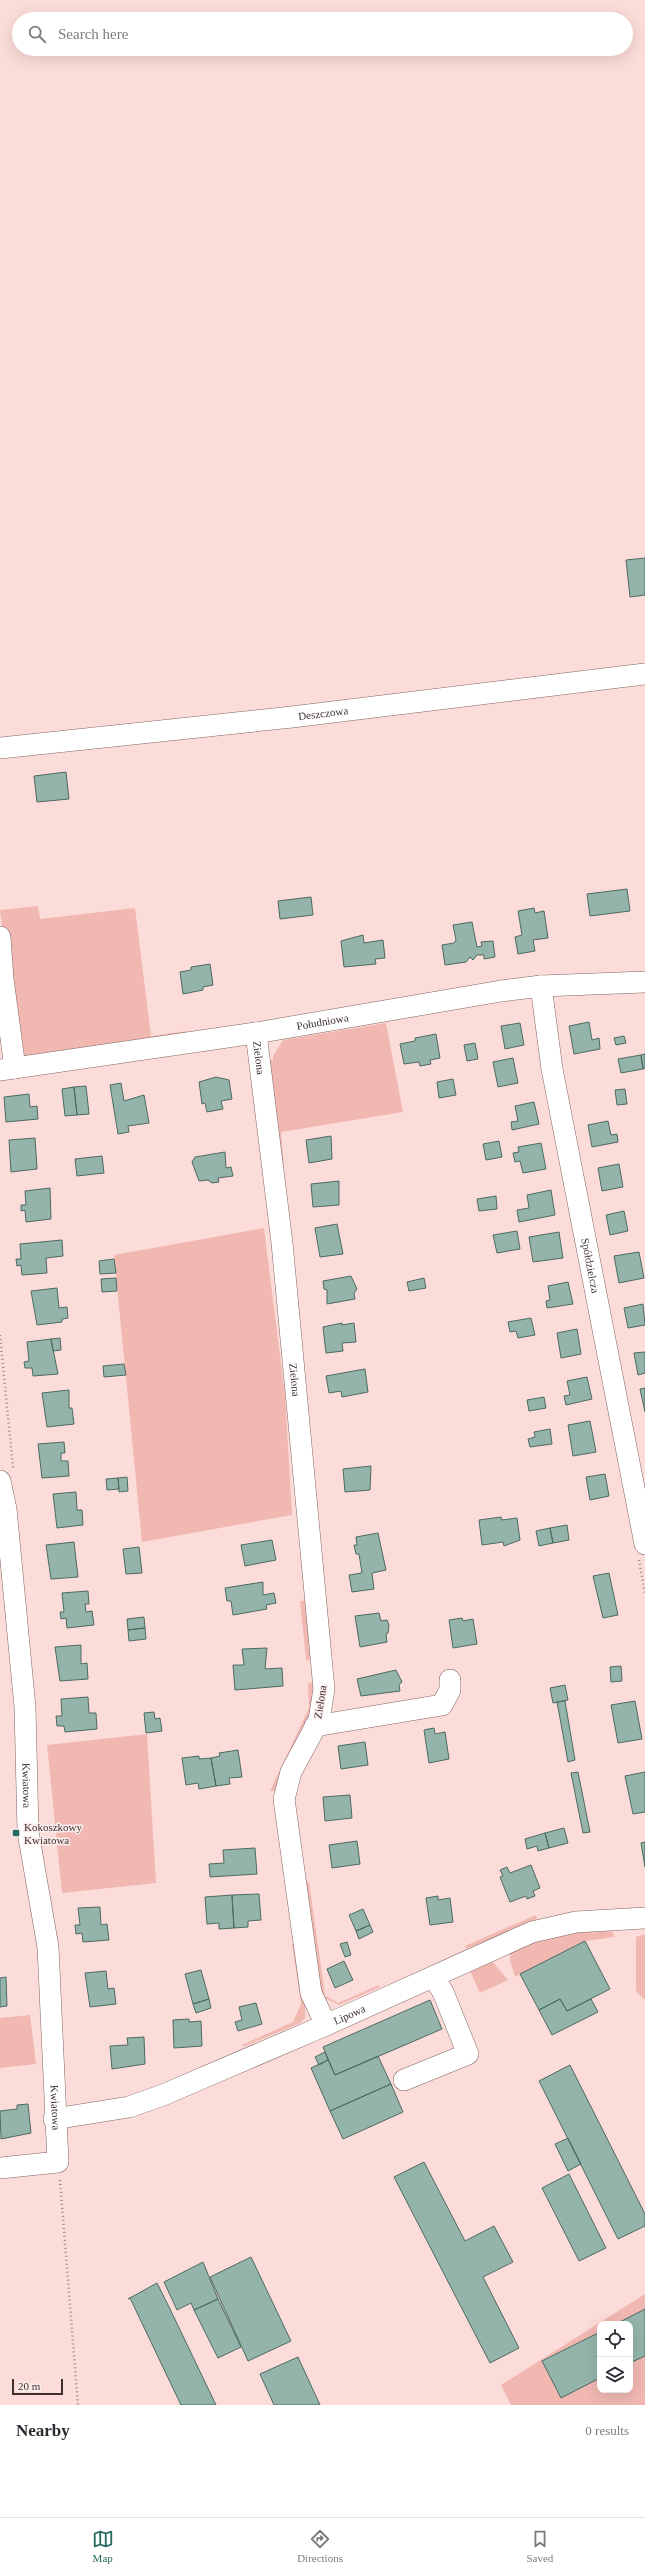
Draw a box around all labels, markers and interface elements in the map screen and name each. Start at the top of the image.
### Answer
search box [12,12,633,56]
icon: search [26,23,48,45]
text: Search here [58,26,128,42]
street label: Deszczowa [298,704,349,722]
street label: Południowa [295,1011,349,1032]
street label: Zielona [251,1040,267,1075]
street label: Spółdzielcza [579,1237,602,1294]
street label: Zielona [287,1362,302,1397]
street label: Zielona [311,1684,329,1720]
street label: Kwiatowa [20,1763,33,1808]
place label: Kokoszkowy Kwiatowa [24,1821,83,1846]
marker: Kokoszkowy Kwiatowa [11,1828,21,1838]
street label: Lipowa [332,2002,367,2027]
street label: Kwiatowa [48,2085,63,2131]
map controls [597,2321,633,2393]
button: locate [597,2321,633,2357]
button: layers [597,2357,633,2393]
scale bar [12,2377,63,2396]
text: 20 m [18,2380,40,2392]
text: Nearby [16,2421,70,2440]
text: 0 results [585,2423,629,2438]
tab: Map [92,2528,114,2564]
tab: Directions [297,2528,343,2564]
tab: Saved [526,2528,553,2564]

